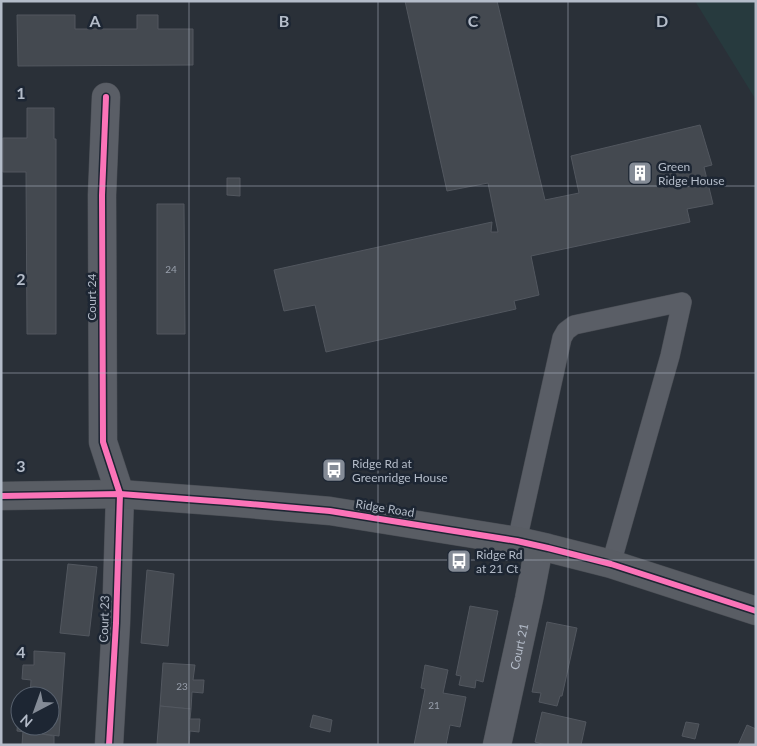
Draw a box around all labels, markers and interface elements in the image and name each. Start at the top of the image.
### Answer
text: A [88,11,101,30]
text: B [279,11,289,30]
text: C [468,11,479,30]
text: D [656,11,668,30]
text: 1 [16,83,26,102]
place label: Green Ridge House [658,159,725,188]
building icon: Green Ridge House [627,160,653,186]
house number: 24 [165,263,177,275]
text: 2 [16,269,26,288]
street label: Court 24 [84,273,99,321]
text: 3 [16,456,26,475]
place label: Ridge Rd at Greenridge House [352,456,448,485]
bus stop icon: Ridge Rd at Greenridge House [321,457,347,483]
street label: Ridge Road [355,496,415,520]
place label: Ridge Rd at 21 Ct [476,547,523,576]
bus stop icon: Ridge Rd at 21 Ct [446,548,472,574]
street label: Court 23 [96,595,112,643]
street label: Court 21 [506,622,531,671]
text: 4 [16,642,26,661]
house number: 23 [176,680,188,692]
north arrow [10,686,60,736]
house number: 21 [428,699,440,711]
text: N [16,711,36,731]

